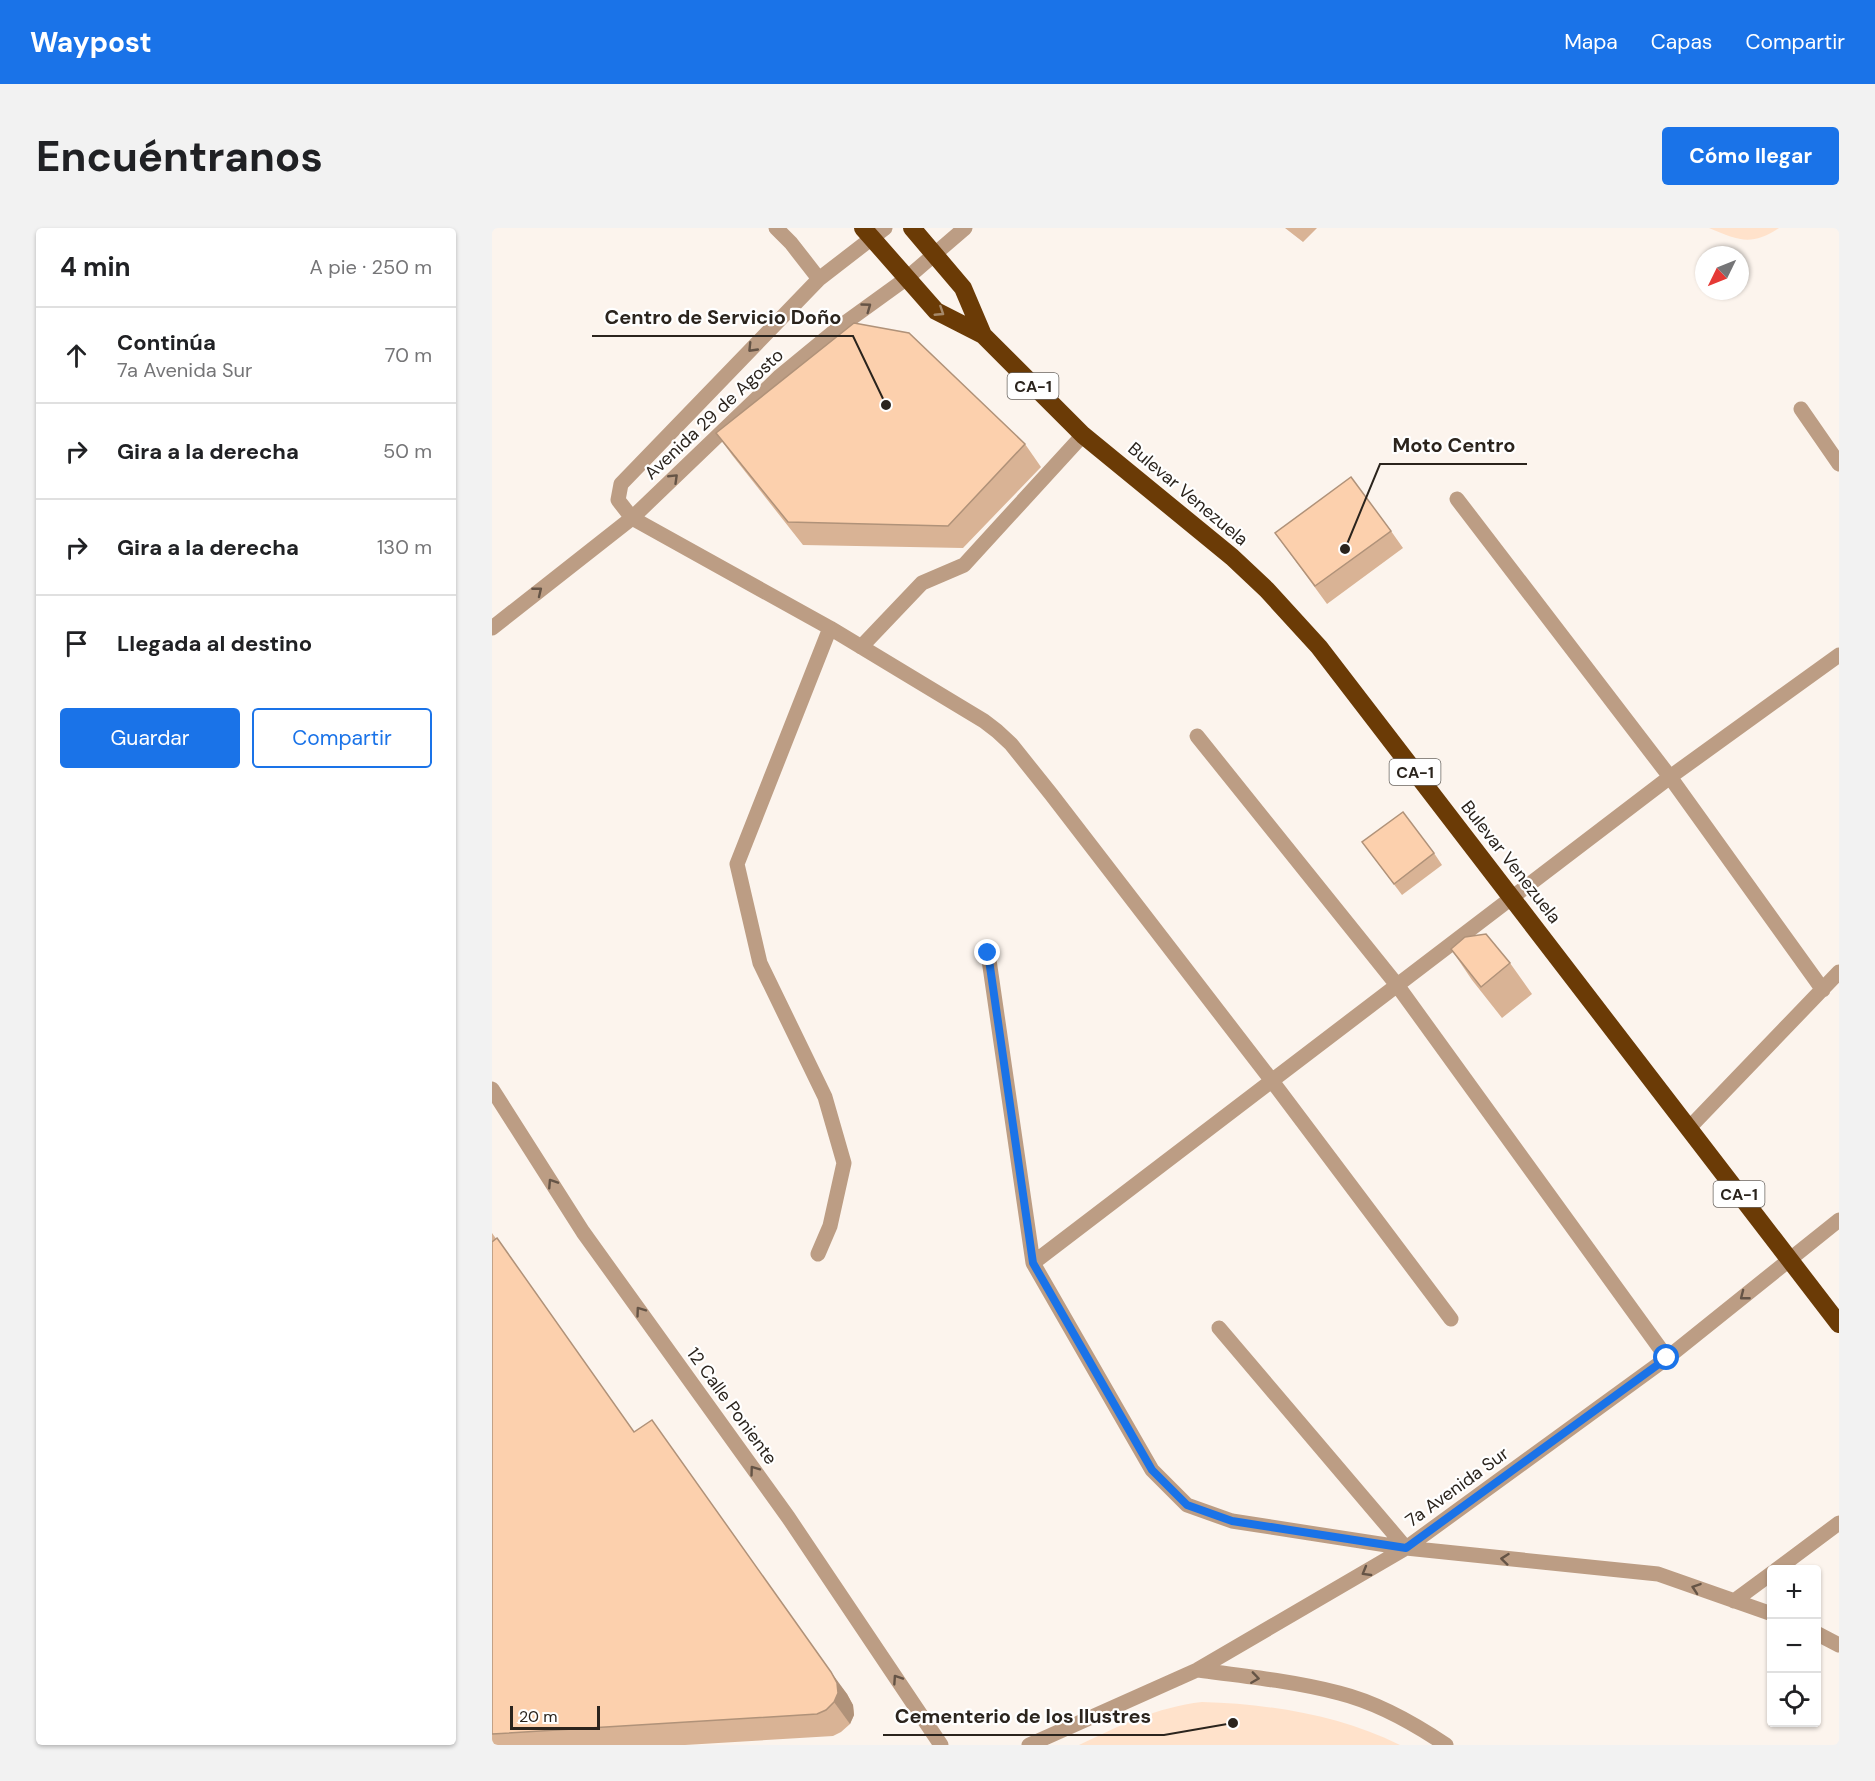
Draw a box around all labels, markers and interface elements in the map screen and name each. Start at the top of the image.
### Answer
text: Waypost [30,24,152,61]
text: Mapa [1564,28,1618,56]
text: Capas [1651,28,1712,56]
text: Compartir [1745,28,1845,56]
button: Cómo llegar [1662,127,1839,185]
text: Encuéntranos [36,129,323,184]
north arrow [1695,246,1749,300]
text: 4 min [60,250,131,284]
text: A pie · 250 m [310,254,432,280]
callout: Centro de Servicio Doño [592,298,853,336]
one-way arrow [861,303,872,314]
text: Centro de Servicio Doño [604,304,842,330]
one-way arrow [934,305,945,316]
text: Continúa [117,328,216,357]
icon: ahead [60,339,93,372]
text: 70 m [385,342,432,368]
one-way arrow [748,342,759,352]
street label: Avenida 29 de Agosto [639,343,789,485]
text: 7a Avenida Sur [117,357,252,383]
road number: CA-1 [1008,373,1058,399]
callout: Moto Centro [1380,426,1527,464]
text: Moto Centro [1393,432,1515,458]
icon: right [60,435,93,468]
text: Gira a la derecha [117,437,299,466]
street label: Bulevar Venezuela [1123,437,1253,551]
text: 50 m [383,438,432,464]
one-way arrow [667,474,678,485]
icon: right [60,531,93,564]
text: Gira a la derecha [117,533,299,562]
text: 130 m [377,534,432,560]
one-way arrow [531,588,542,599]
icon: arrive [60,627,93,660]
text: Llegada al destino [117,629,312,658]
button: Guardar [60,708,240,768]
button: Compartir [252,708,432,768]
road number: CA-1 [1390,759,1440,785]
street label: Bulevar Venezuela [1456,796,1566,928]
route end [974,939,1000,965]
one-way arrow [548,1179,559,1190]
road number: CA-1 [1714,1181,1764,1207]
one-way arrow [1740,1289,1751,1300]
one-way arrow [636,1307,647,1318]
street label: 12 Calle Poniente [681,1343,783,1469]
route start [1653,1344,1679,1370]
street label: 7a Avenida Sur [1401,1441,1514,1533]
one-way arrow [750,1465,761,1476]
one-way arrow [1500,1553,1509,1565]
one-way arrow [1362,1564,1372,1576]
map controls [1767,1565,1821,1727]
button: + [1767,1565,1821,1619]
one-way arrow [1692,1582,1702,1595]
button: − [1767,1619,1821,1673]
one-way arrow [1251,1671,1260,1684]
button: locate [1767,1673,1821,1727]
one-way arrow [893,1675,904,1686]
callout: Cementerio de los Ilustres [883,1697,1164,1735]
scale bar [510,1703,600,1730]
text: Cementerio de los Ilustres [895,1703,1151,1729]
text: 20 m [519,1706,558,1727]

